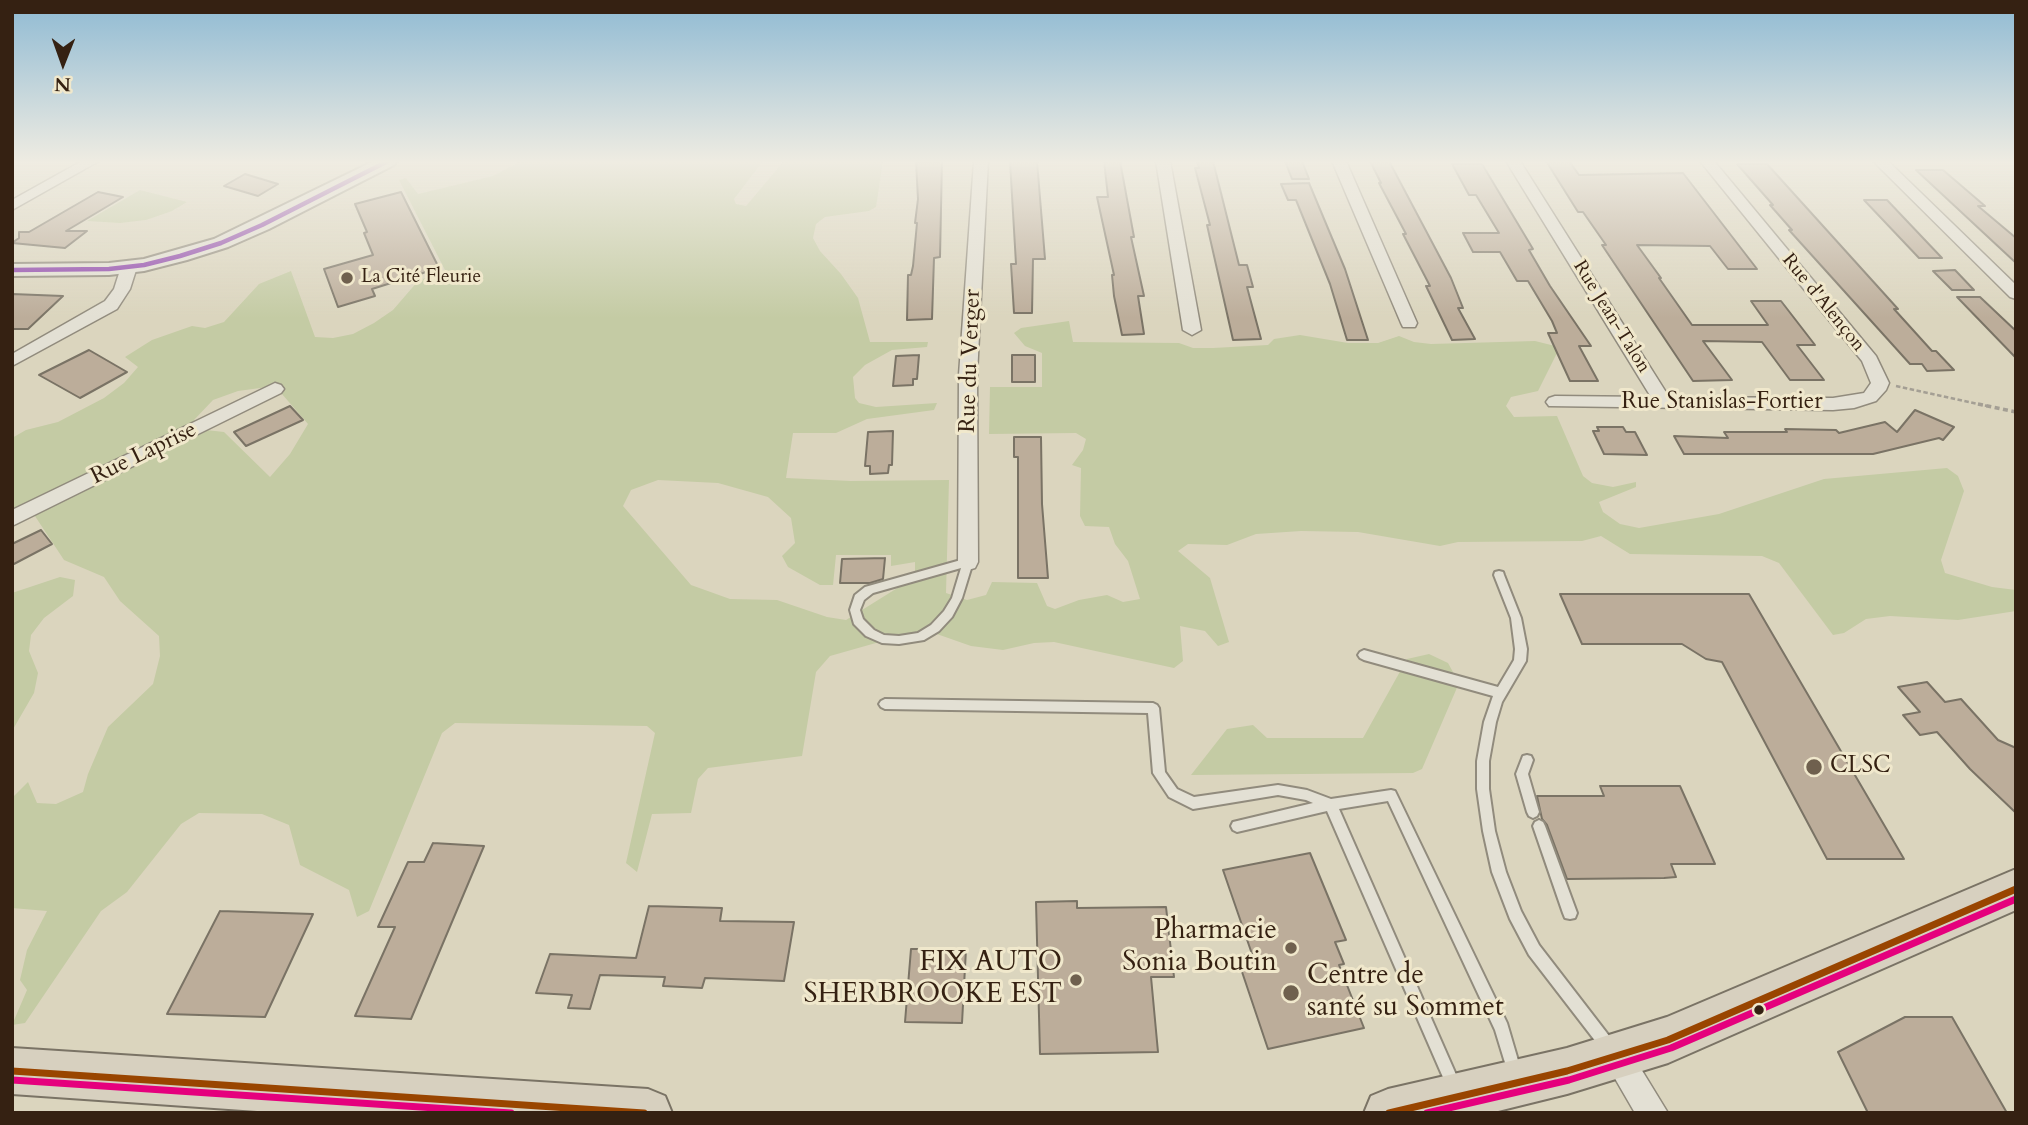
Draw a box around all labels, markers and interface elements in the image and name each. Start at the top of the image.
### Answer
north arrow [28,28,98,98]
text: N [54,71,71,97]
street label: Rue d'Alençon [1777,249,1869,357]
street label: Rue Jean-Talon [1567,257,1655,377]
place label: La Cité Fleurie [361,267,481,289]
marker: La Cité Fleurie [339,270,355,286]
street label: Rue du Verger [955,289,987,433]
street label: Rue Stanislas-Fortier [1621,389,1823,417]
street label: Rue Laprise [87,417,201,491]
place label: CLSC [1830,753,1891,781]
marker: CLSC [1804,757,1824,777]
place label: Pharmacie Sonia Boutin [1122,915,1277,981]
marker: Pharmacie Sonia Boutin [1283,940,1299,956]
place label: FIX AUTO SHERBROOKE EST [804,947,1062,1013]
place label: Centre de santé su Sommet [1307,960,1504,1026]
marker: FIX AUTO SHERBROOKE EST [1068,972,1084,988]
marker: Centre de santé su Sommet [1281,983,1301,1003]
unlabelled marker [1752,1003,1766,1017]

